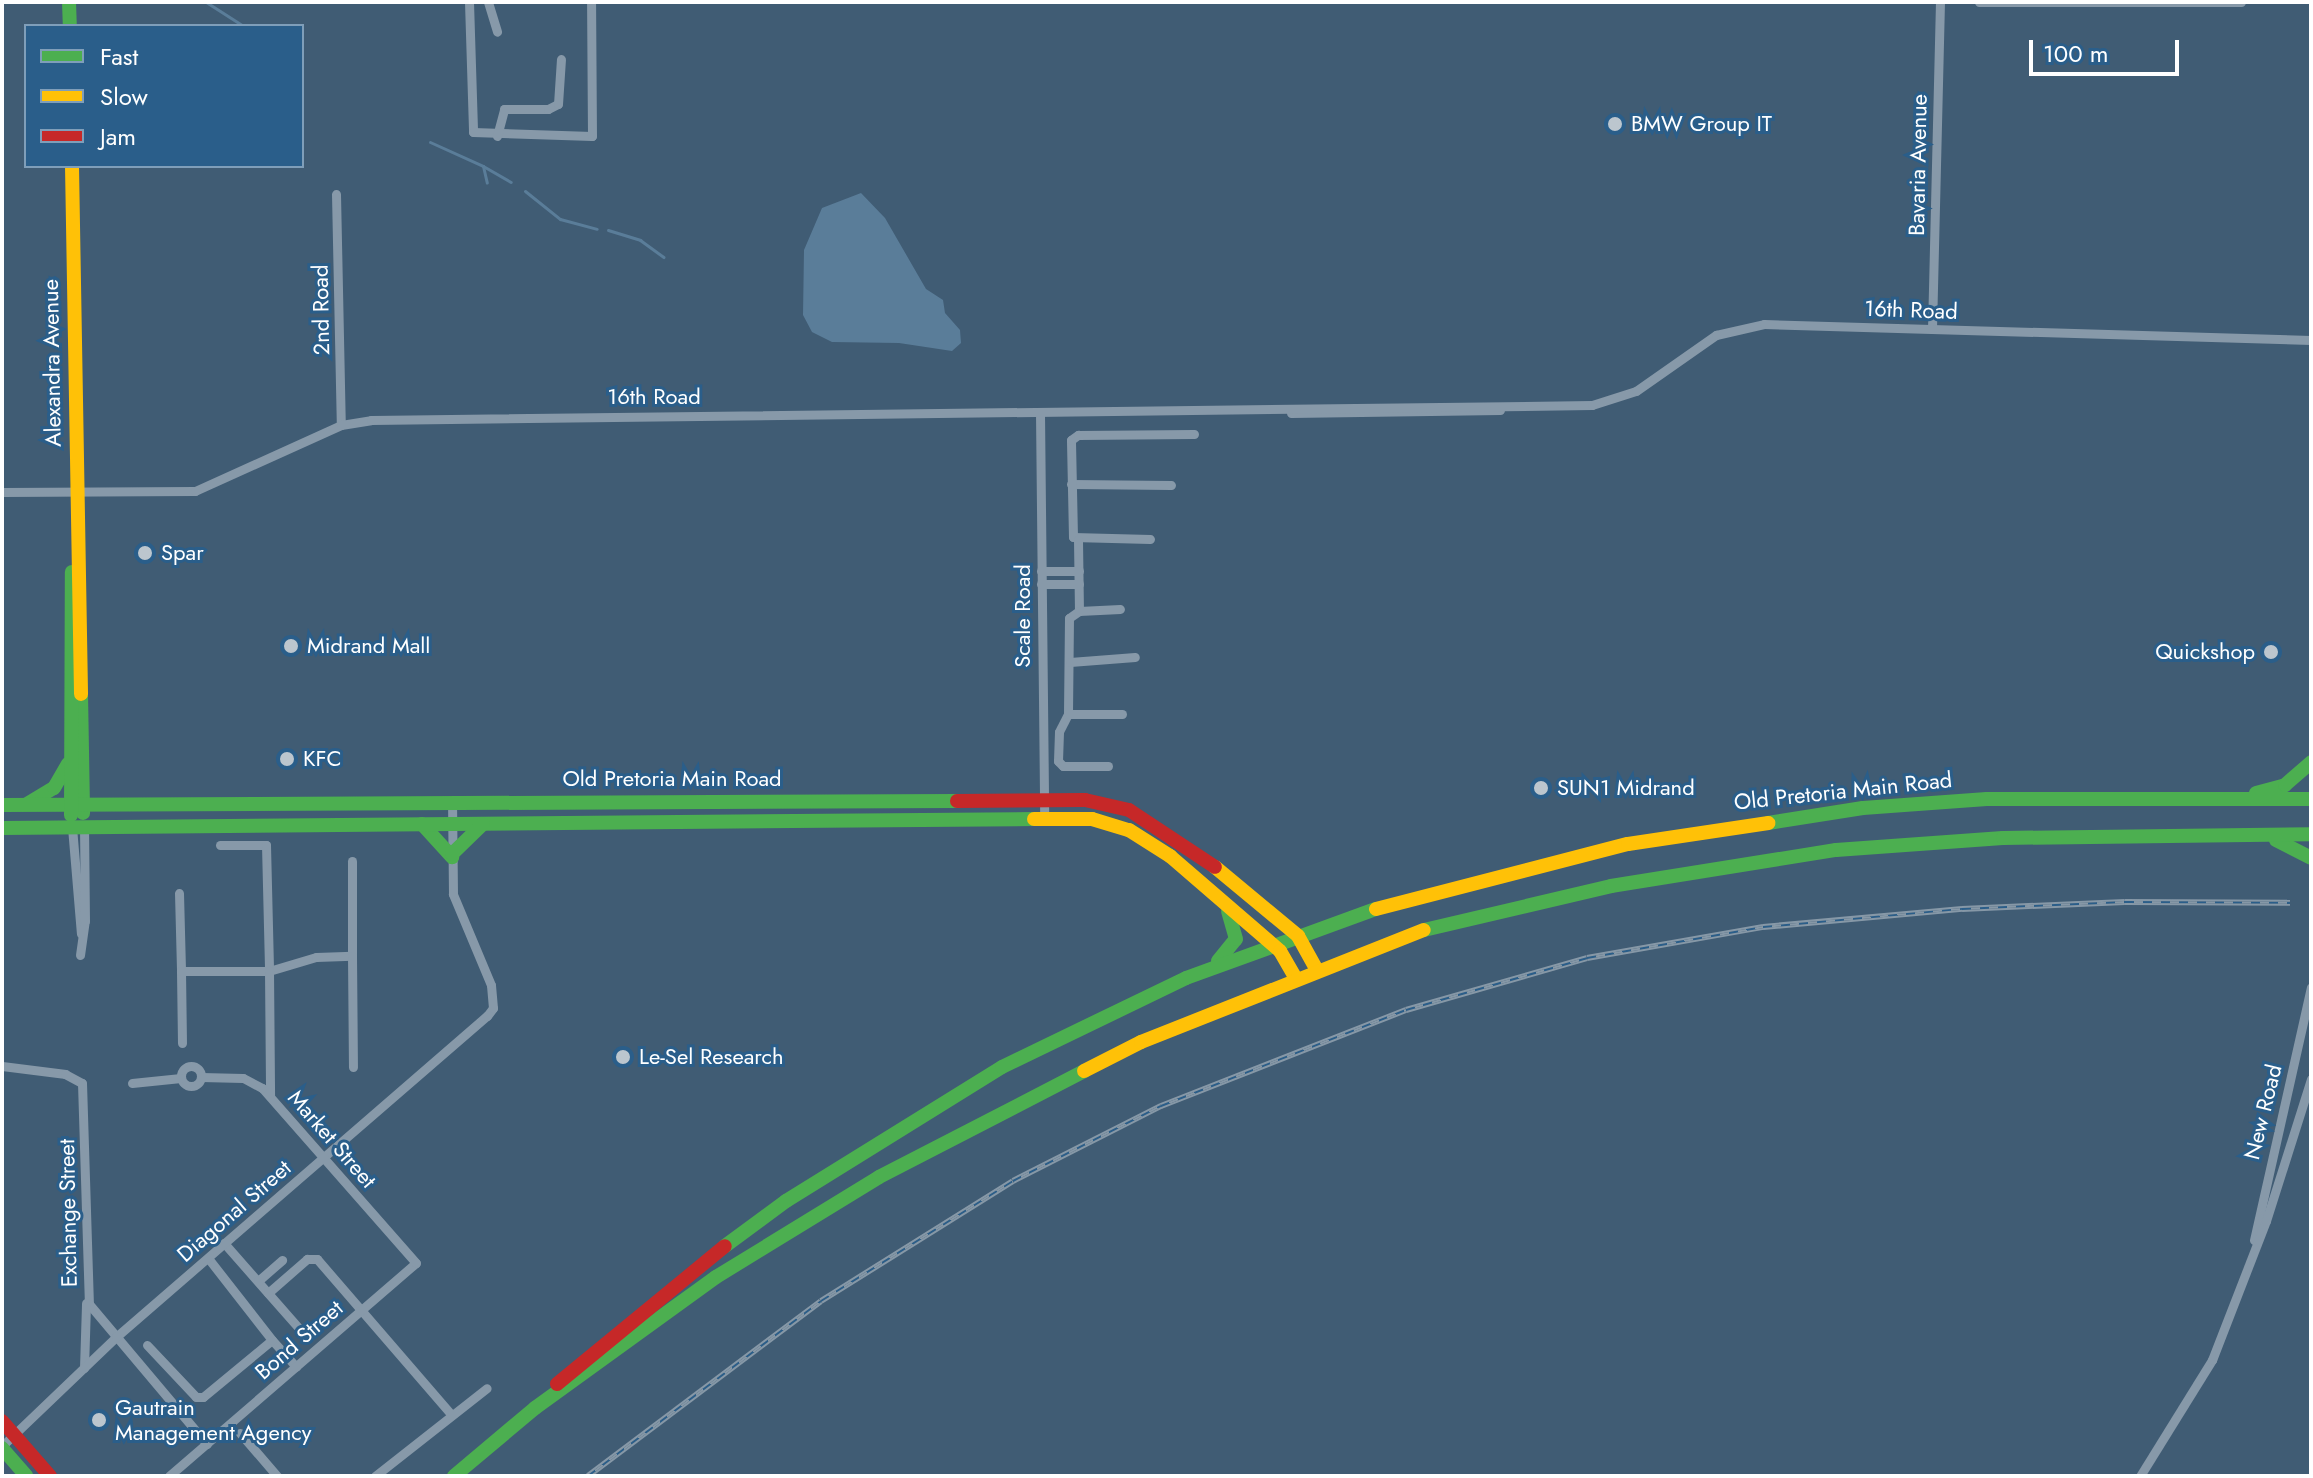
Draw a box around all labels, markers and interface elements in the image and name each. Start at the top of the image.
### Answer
legend [24,24,304,168]
scale bar [2033,24,2183,74]
text: 100 m [2043,36,2109,71]
text: Fast [100,39,138,74]
text: Slow [100,79,148,114]
street label: Bavaria Avenue [1904,94,1932,236]
place label: BMW Group IT [1631,111,1772,137]
marker: BMW Group IT [1606,115,1624,133]
text: Jam [100,119,136,154]
street label: 2nd Road [307,264,335,356]
street label: Alexandra Avenue [37,279,67,447]
street label: 16th Road [1864,295,1958,325]
street label: 16th Road [607,384,701,410]
place label: Spar [161,540,204,566]
marker: Spar [136,544,154,562]
street label: Scale Road [1010,564,1036,668]
place label: Midrand Mall [307,633,430,659]
marker: Midrand Mall [282,637,300,655]
place label: Quickshop [2155,639,2255,665]
marker: Quickshop [2262,643,2280,661]
place label: KFC [303,746,341,772]
marker: KFC [278,750,296,768]
street label: Old Pretoria Main Road [562,766,782,792]
street label: Old Pretoria Main Road [1733,766,1953,816]
place label: SUN1 Midrand [1557,775,1695,801]
marker: SUN1 Midrand [1532,779,1550,797]
place label: Le-Sel Research [639,1044,784,1070]
marker: Le-Sel Research [614,1048,632,1066]
street label: New Road [2238,1062,2288,1162]
street label: Market Street [282,1085,382,1193]
street label: Exchange Street [54,1139,82,1287]
street label: Diagonal Street [172,1154,296,1268]
street label: Bond Street [250,1295,348,1385]
place label: Gautrain Management Agency [115,1394,311,1446]
marker: Gautrain Management Agency [90,1411,108,1429]

